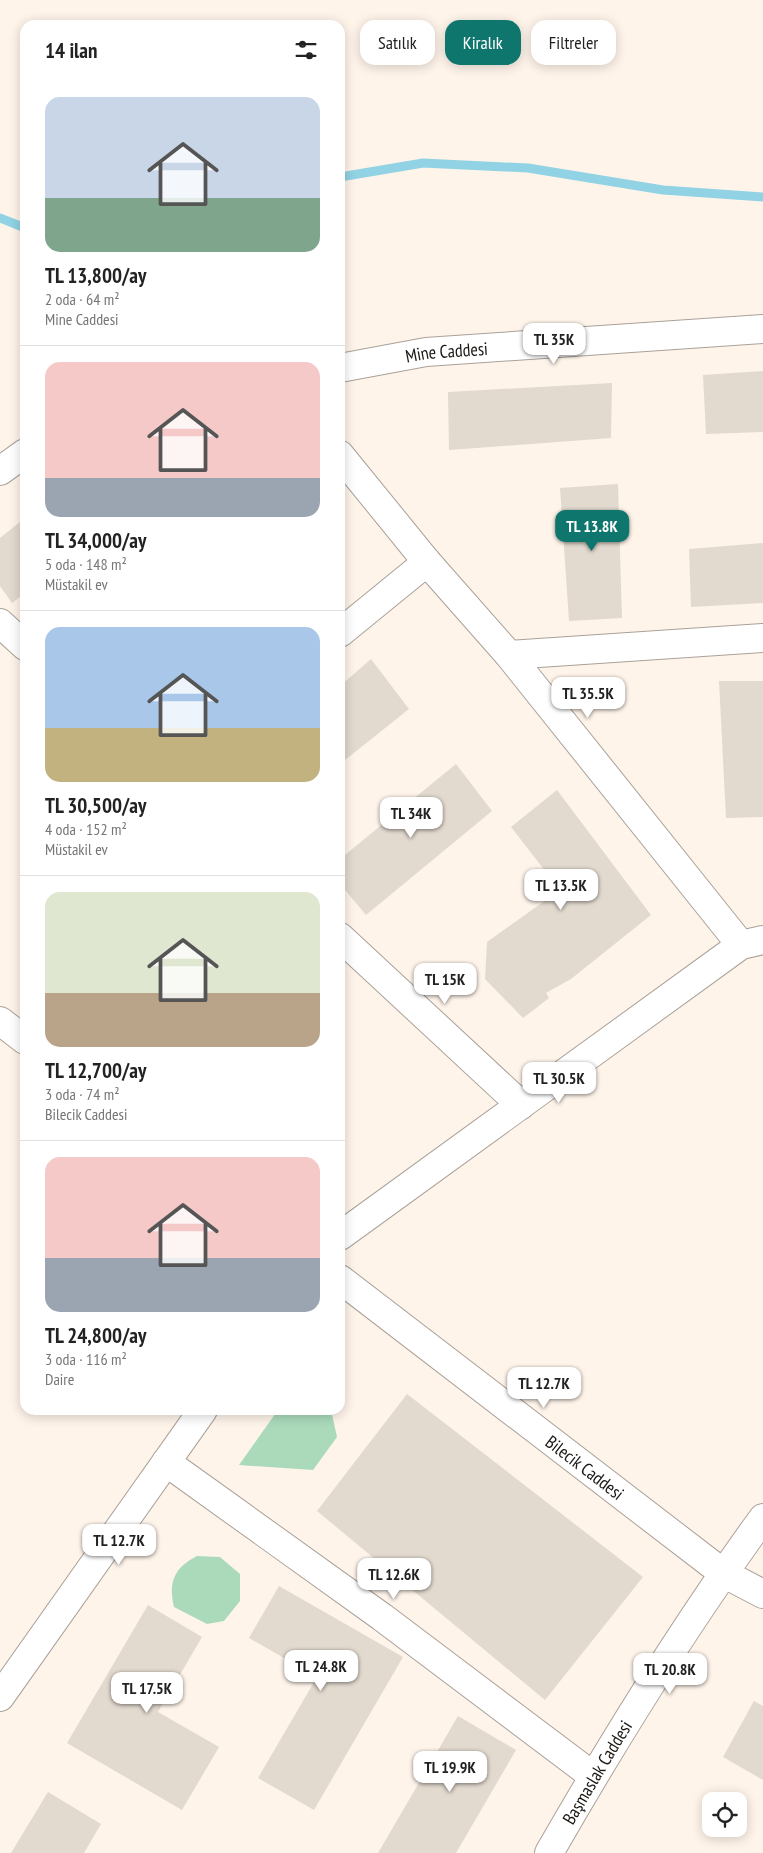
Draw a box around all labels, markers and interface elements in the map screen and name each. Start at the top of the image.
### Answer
chip: Satılık [360,20,435,65]
chip: Kiralık [445,20,521,65]
chip: Filtreler [531,20,616,65]
icon: filters [292,36,320,64]
text: 14 ilan [45,37,97,64]
icon: home [138,129,228,219]
text: TL 13,800/ay [45,262,146,289]
text: 2 oda · 64 m² [45,289,120,309]
text: Mine Caddesi [45,309,119,329]
pin: TL 35K [513,322,595,365]
text: TL 35K [534,329,574,349]
street label: Mine Caddesi [403,336,489,367]
icon: home [138,395,228,485]
pin: TL 13.8K [540,510,644,552]
text: TL 13.8K [566,516,618,536]
text: TL 34,000/ay [45,527,146,554]
text: 5 oda · 148 m² [45,554,127,574]
text: Müstakil ev [45,574,108,594]
icon: home [138,660,228,750]
pin: TL 35.5K [536,676,640,719]
text: TL 35.5K [562,683,614,703]
text: TL 30,500/ay [45,792,146,819]
pin: TL 34K [370,796,452,839]
text: TL 34K [391,803,431,823]
text: 4 oda · 152 m² [45,819,127,839]
text: Müstakil ev [45,839,108,859]
pin: TL 13.5K [509,868,613,911]
text: TL 13.5K [535,875,587,895]
icon: home [138,925,228,1015]
pin: TL 15K [404,962,486,1005]
text: TL 15K [425,969,465,989]
text: TL 12,700/ay [45,1057,146,1084]
pin: TL 30.5K [507,1062,611,1104]
text: TL 30.5K [533,1068,585,1088]
text: 3 oda · 74 m² [45,1084,120,1104]
text: Bilecik Caddesi [45,1104,127,1124]
icon: home [138,1190,228,1280]
text: TL 24,800/ay [45,1322,146,1349]
text: 3 oda · 116 m² [45,1349,127,1369]
pin: TL 12.7K [492,1366,596,1409]
text: Daire [45,1369,74,1389]
text: TL 12.7K [518,1373,570,1393]
street label: Bilecik Caddesi [541,1430,629,1505]
pin: TL 12.7K [67,1524,171,1566]
text: TL 12.7K [93,1530,145,1550]
pin: TL 12.6K [342,1558,446,1600]
text: TL 12.6K [368,1564,420,1584]
pin: TL 24.8K [269,1650,373,1692]
pin: TL 20.8K [618,1652,722,1695]
text: TL 24.8K [295,1656,347,1676]
text: TL 20.8K [644,1659,696,1679]
pin: TL 17.5K [95,1672,199,1714]
text: TL 17.5K [122,1678,172,1698]
street label: Başmaslak Caddesi [557,1716,637,1828]
pin: TL 19.9K [398,1750,502,1793]
text: TL 19.9K [424,1757,476,1777]
map controls [702,1792,747,1837]
button: locate [702,1792,747,1837]

